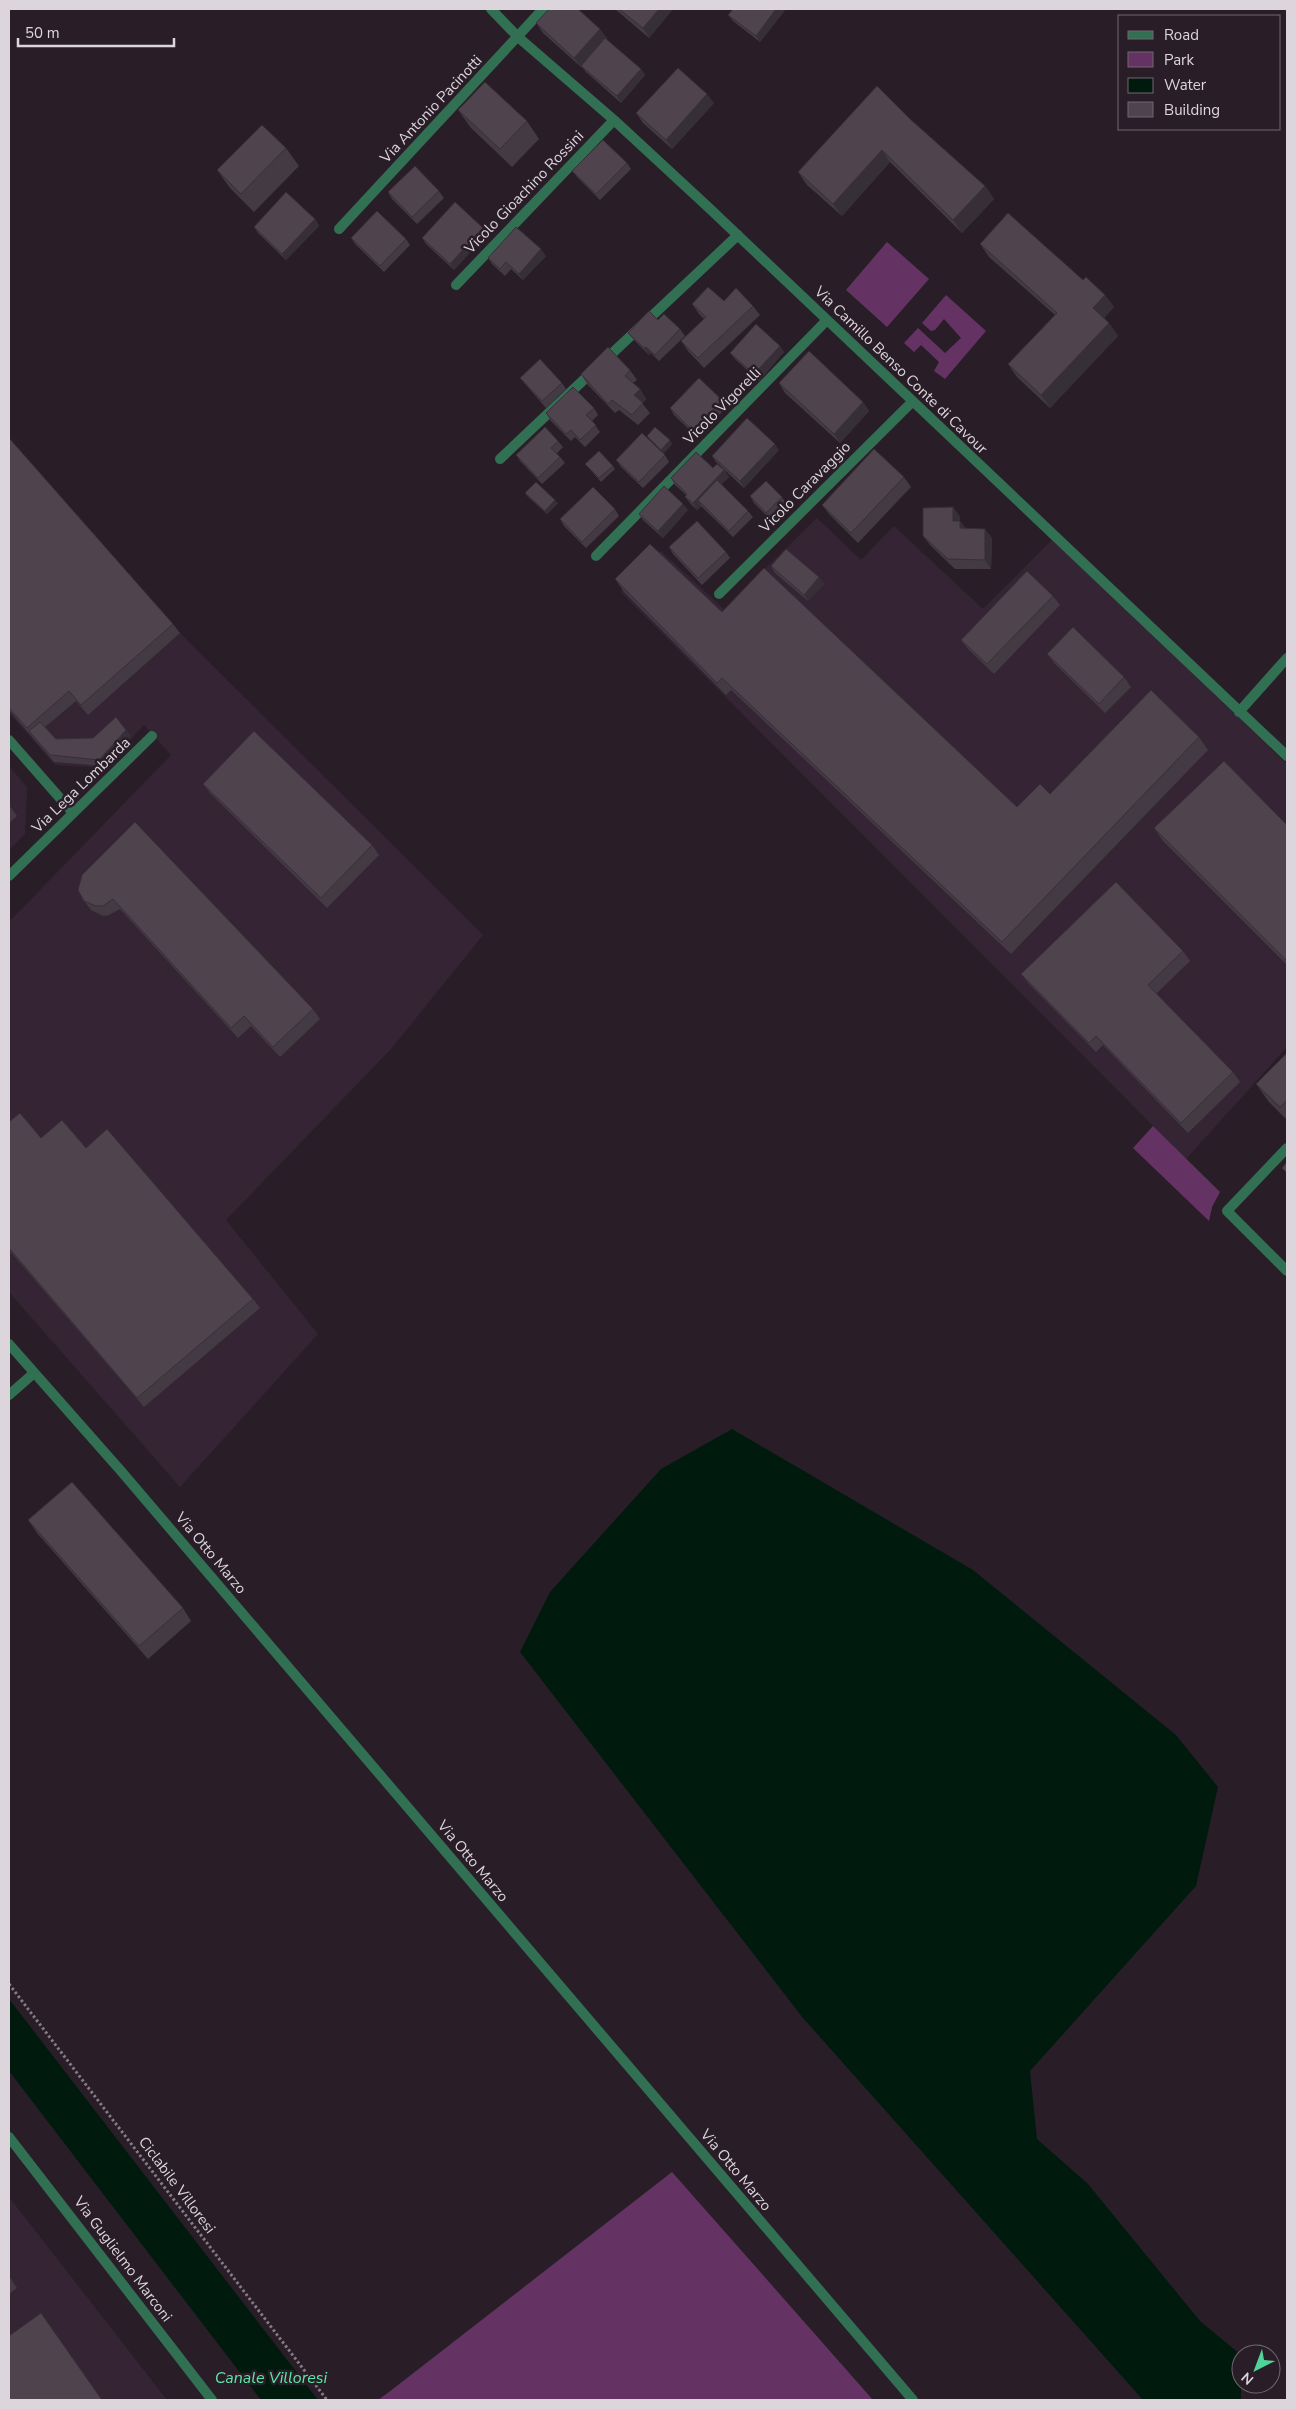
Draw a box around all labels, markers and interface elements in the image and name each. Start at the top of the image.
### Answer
scale bar [18,15,174,47]
legend [1118,15,1281,130]
text: 50 m [25,23,60,43]
text: Road [1164,25,1199,45]
text: Park [1164,50,1194,70]
street label: Via Antonio Pacinotti [375,51,486,168]
text: Water [1164,75,1207,95]
text: Building [1164,100,1220,120]
street label: Vicolo Gioachino Rossini [459,126,588,259]
street label: Via Camillo Benso Conte di Cavour [809,281,992,459]
street label: Vicolo Vigorelli [678,363,765,450]
street label: Vicolo Caravaggio [754,437,855,538]
street label: Via Lega Lombarda [27,733,135,838]
street label: Via Otto Marzo [170,1507,251,1598]
street label: Via Otto Marzo [432,1815,513,1906]
street label: Via Otto Marzo [695,2124,776,2215]
street label: Ciclabile Villoresi [134,2133,220,2237]
street label: Via Guglielmo Marconi [69,2191,177,2326]
north arrow [1231,2344,1281,2394]
water label: Canale Villoresi [215,2367,327,2389]
text: N [1237,2368,1258,2389]

